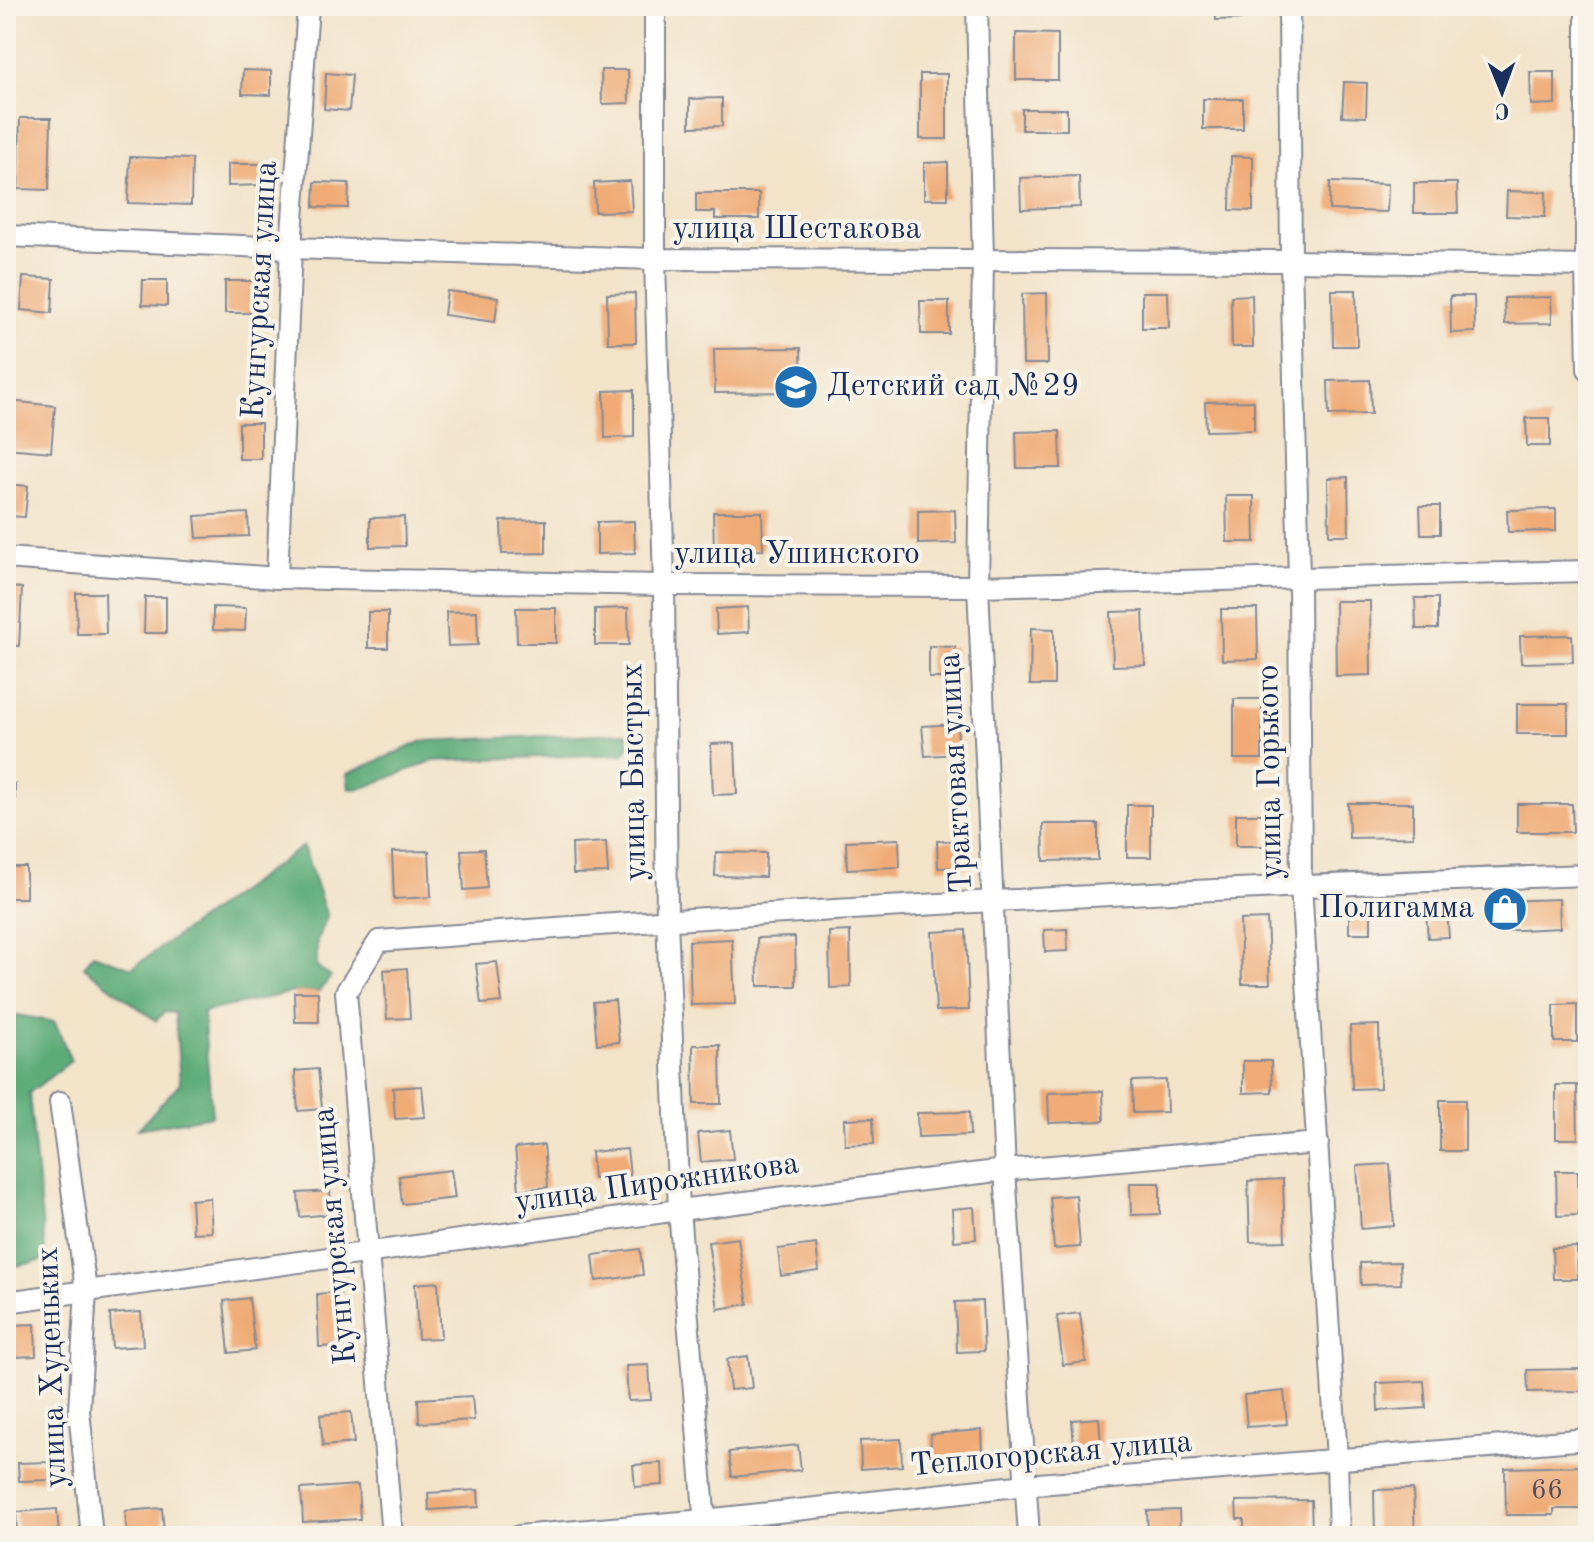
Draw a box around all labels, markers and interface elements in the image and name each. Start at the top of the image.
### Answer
north arrow [1462,52,1542,132]
text: С [1495,99,1510,121]
street label: Кунгурская улица [238,160,284,420]
street label: улица Шестакова [673,214,922,246]
school or university icon: Детский сад №29 [772,363,820,411]
place label: Детский сад №29 [827,371,1080,403]
street label: улица Ушинского [674,539,920,571]
street label: Трактовая улица [935,652,979,894]
street label: улица Быстрых [617,663,653,881]
street label: улица Горького [1253,664,1289,880]
shop icon: Полигамма [1481,885,1529,933]
place label: Полигамма [1318,893,1474,925]
street label: Кунгурская улица [309,1106,363,1366]
street label: улица Пирожникова [513,1148,801,1220]
street label: улица Худеньких [33,1246,73,1488]
street label: Теплогорская улица [909,1427,1194,1483]
house number: 66 [1531,1477,1563,1505]

